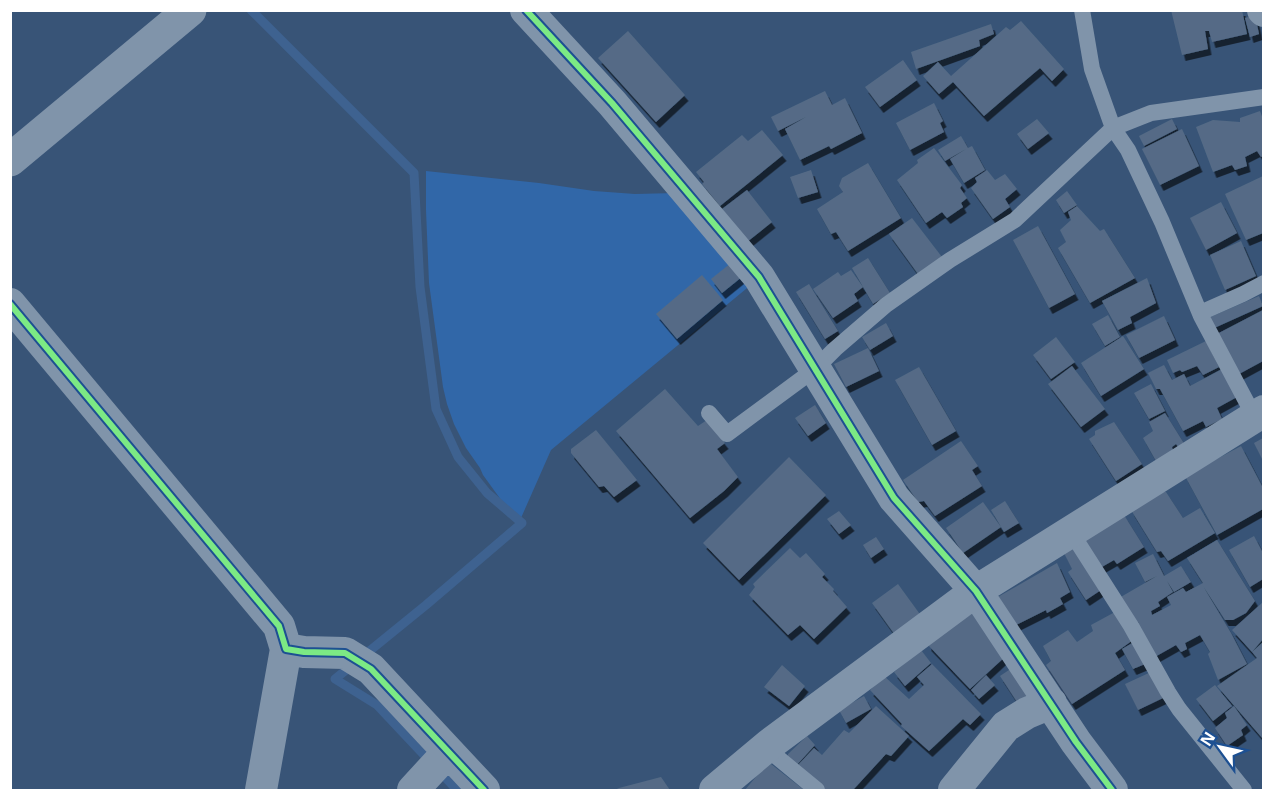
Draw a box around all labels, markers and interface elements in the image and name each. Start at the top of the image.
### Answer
north arrow [1190,717,1250,777]
text: N [1195,727,1220,750]

